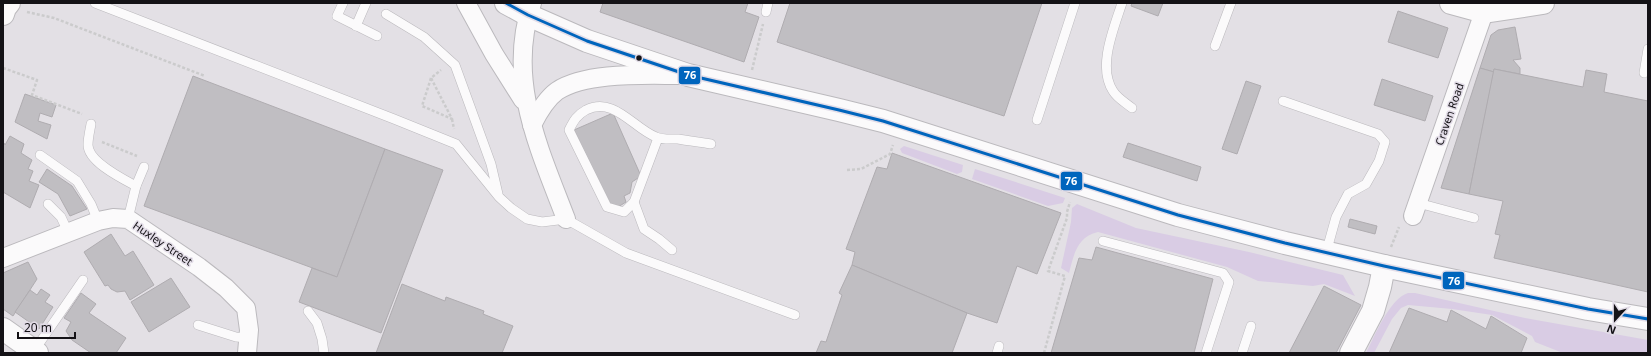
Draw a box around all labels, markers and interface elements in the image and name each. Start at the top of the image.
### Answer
unlabelled marker [634,53,644,63]
line badge: 76 [678,66,701,85]
text: 76 [684,67,696,82]
street label: Craven Road [1431,81,1467,147]
line badge: 76 [1060,171,1083,191]
text: 76 [1065,173,1077,188]
street label: Huxley Street [130,218,196,268]
line badge: 76 [1442,271,1465,290]
text: 76 [1448,273,1460,288]
north arrow [1595,300,1635,340]
scale bar [18,314,75,340]
text: 20 m [24,319,52,336]
text: N [1604,321,1618,338]

